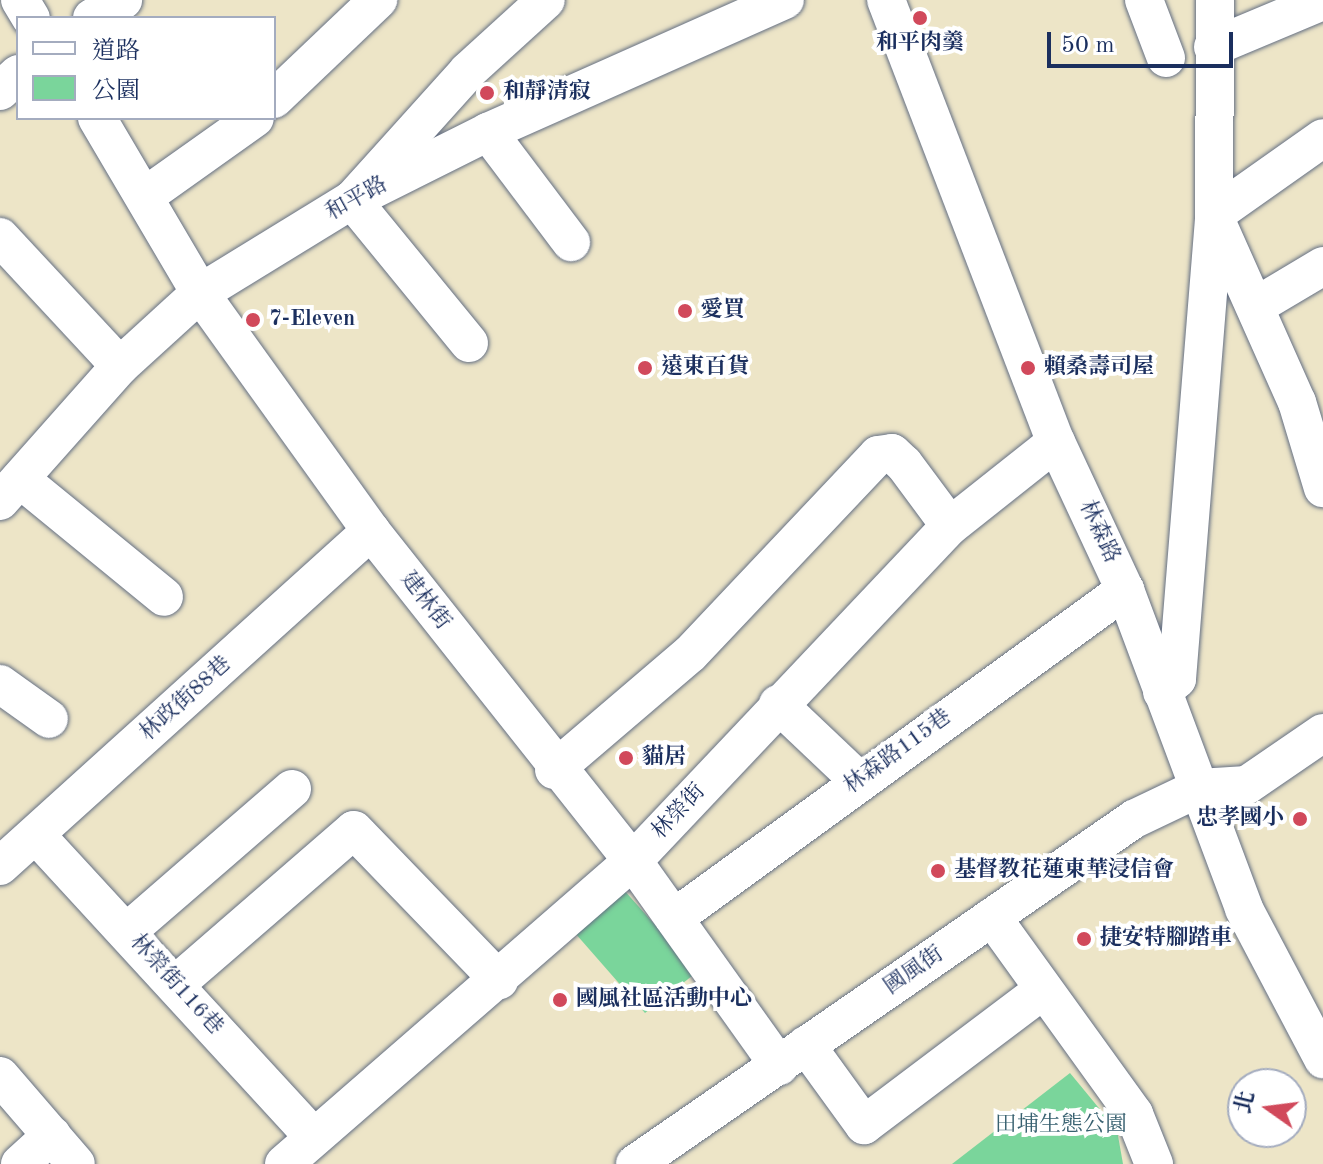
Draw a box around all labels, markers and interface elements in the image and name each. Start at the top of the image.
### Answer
marker: 和平肉羹 [911,9,929,27]
legend [16,16,276,120]
scale bar [1051,16,1237,66]
place label: 和平肉羹 [876,31,964,57]
text: 50 m [1061,34,1115,58]
text: 道路 [92,40,140,64]
text: 公園 [92,80,140,104]
place label: 和靜清寂 [503,80,591,106]
marker: 和靜清寂 [478,84,496,102]
street label: 和平路 [322,171,392,227]
place label: 愛買 [701,298,745,324]
marker: 愛買 [676,302,694,320]
place label: 7-Eleven [269,307,355,333]
marker: 7-Eleven [244,311,262,329]
place label: 遠東百貨 [661,355,749,381]
place label: 賴桑壽司屋 [1044,355,1154,381]
marker: 遠東百貨 [636,359,654,377]
marker: 賴桑壽司屋 [1019,359,1037,377]
street label: 林森路 [1073,497,1125,567]
street label: 建林街 [394,567,456,635]
street label: 林政街88巷 [135,651,237,747]
street label: 林森路115巷 [839,704,957,800]
place label: 貓居 [642,745,686,771]
marker: 貓居 [617,749,635,767]
street label: 林榮街 [647,779,711,845]
place label: 忠孝國小 [1196,806,1284,832]
marker: 忠孝國小 [1291,810,1309,828]
place label: 基督教花蓮東華浸信會 [954,858,1174,884]
marker: 基督教花蓮東華浸信會 [929,862,947,880]
place label: 捷安特腳踏車 [1100,926,1232,952]
street label: 林榮街116巷 [124,929,228,1041]
marker: 捷安特腳踏車 [1075,930,1093,948]
street label: 國風街 [879,941,949,1001]
place label: 國風社區活動中心 [576,987,752,1013]
marker: 國風社區活動中心 [551,991,569,1009]
north arrow [1227,1068,1307,1148]
text: 北 [1232,1089,1259,1116]
park label: 田埔生態公園 [995,1113,1127,1139]

